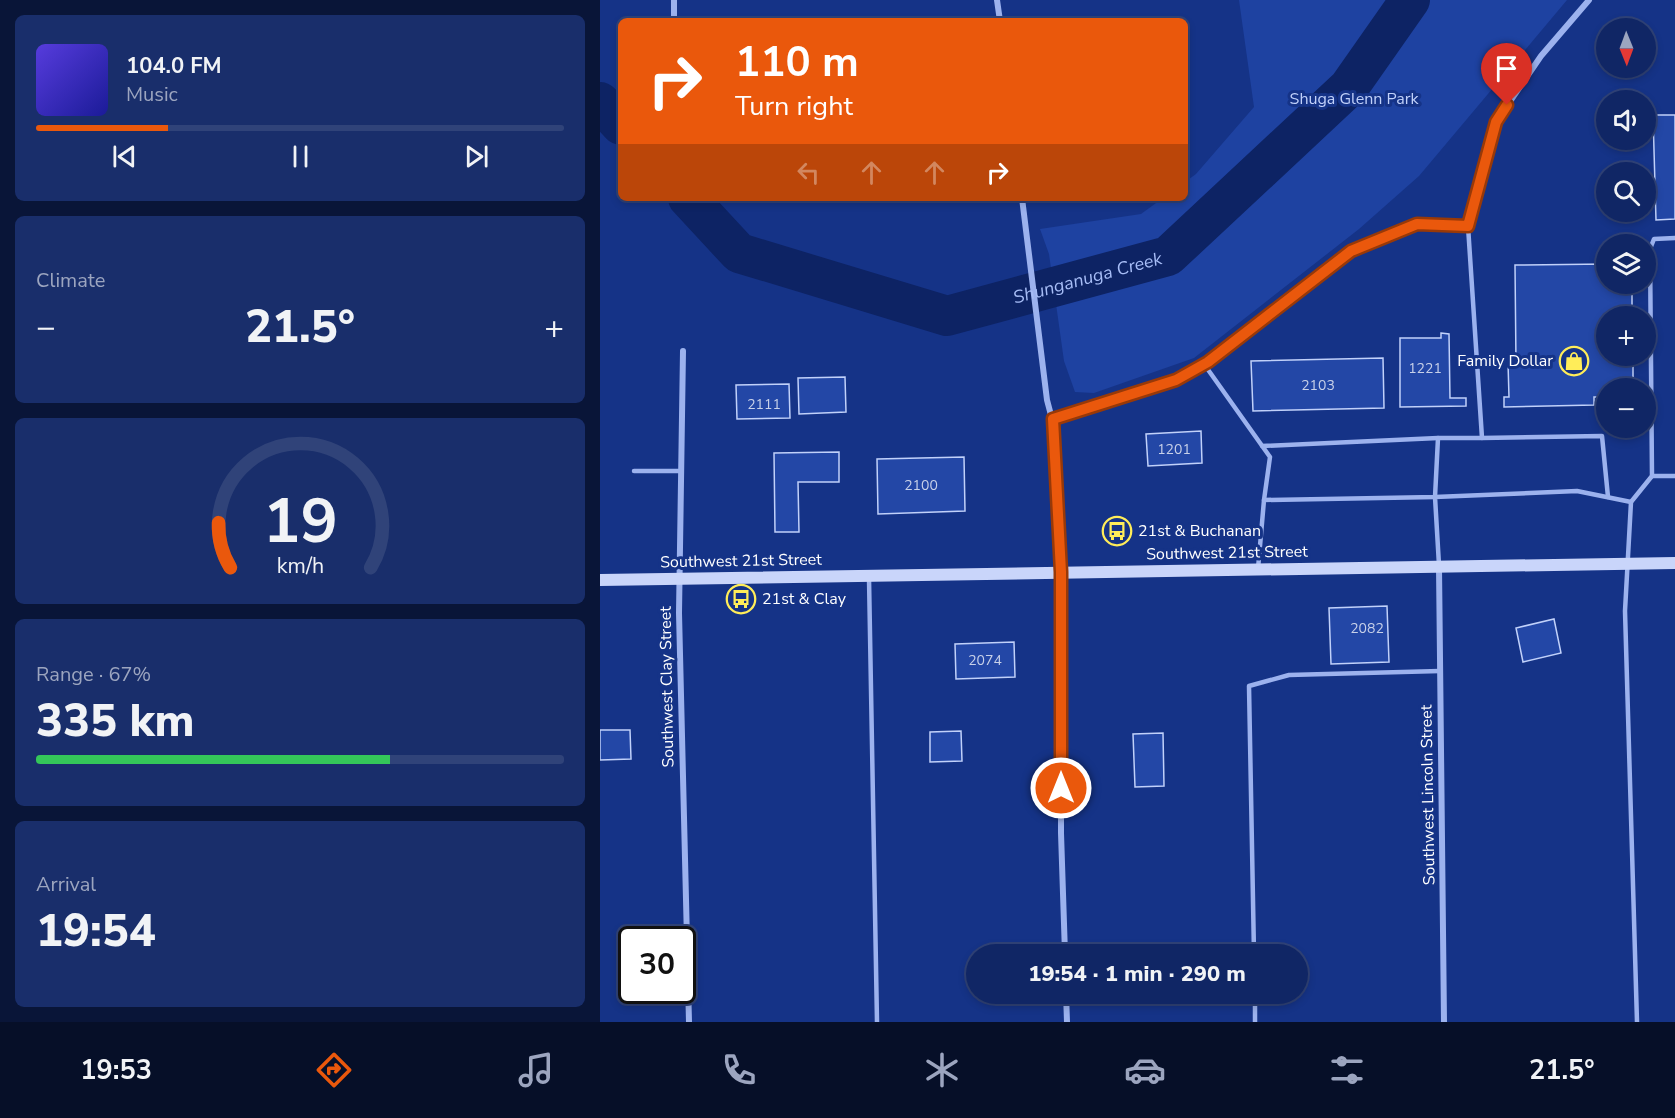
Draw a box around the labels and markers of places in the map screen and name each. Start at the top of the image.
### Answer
pin [1481,43,1532,105]
shop icon: Family Dollar [1558,345,1590,377]
place label: Family Dollar [1457,350,1553,372]
bus stop icon: 21st & Buchanan [1101,515,1133,547]
place label: 21st & Buchanan [1138,520,1261,542]
bus stop icon: 21st & Clay [725,583,757,615]
place label: 21st & Clay [762,588,847,610]

